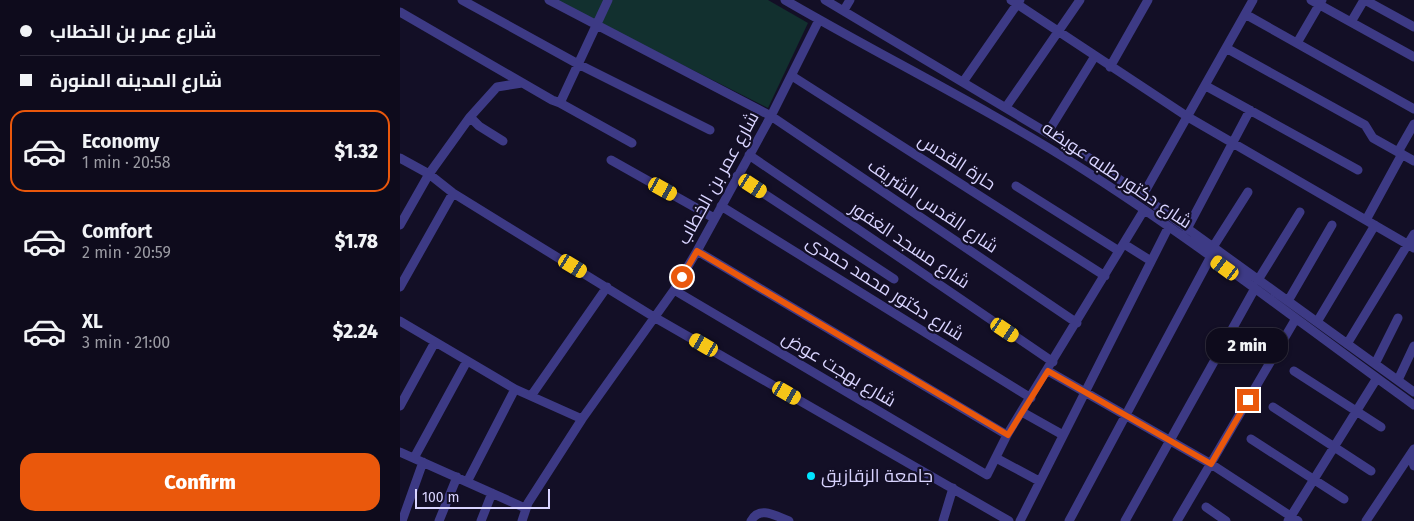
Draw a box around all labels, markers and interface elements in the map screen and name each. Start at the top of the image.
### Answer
text: شارع عمر بن الخطاب [50,20,217,43]
text: شارع المدينه المنورة [50,69,222,92]
street label: شارع عمر بن الخطاب [672,108,764,249]
street label: شارع دكتور طلبه عويضه [1037,117,1196,234]
icon: car [22,129,67,174]
street label: حارة القدس [914,129,1000,195]
text: Economy [82,130,159,153]
text: $1.32 [335,140,378,163]
text: 1 min · 20:58 [82,153,171,172]
street label: شارع القدس الشريف [863,154,1002,259]
car [736,172,769,200]
car [646,175,679,203]
street label: شارع مسجد الغفور [845,196,974,294]
icon: car [22,219,67,264]
text: Comfort [82,220,152,243]
text: $1.78 [335,230,378,253]
street label: شارع دكتور محمد حمدى [802,231,968,346]
text: 2 min · 20:59 [82,243,171,262]
car [556,252,589,280]
car [1208,253,1241,283]
route start [671,266,693,288]
icon: car [22,309,67,354]
text: XL [82,310,103,333]
car [988,315,1021,345]
text: $2.24 [333,320,378,343]
street label: شارع بهجت عوض [777,326,900,413]
callout: 2 min [1207,328,1289,362]
car [687,331,720,359]
text: 3 min · 21:00 [82,333,170,352]
text: 2 min [1227,336,1267,355]
car [770,379,803,407]
route end [1237,389,1259,411]
button: Confirm [20,453,380,511]
place label: جامعة الزقازيق [821,465,933,488]
marker: جامعة الزقازيق [805,470,817,482]
scale bar [415,486,550,509]
text: 100 m [422,489,459,506]

